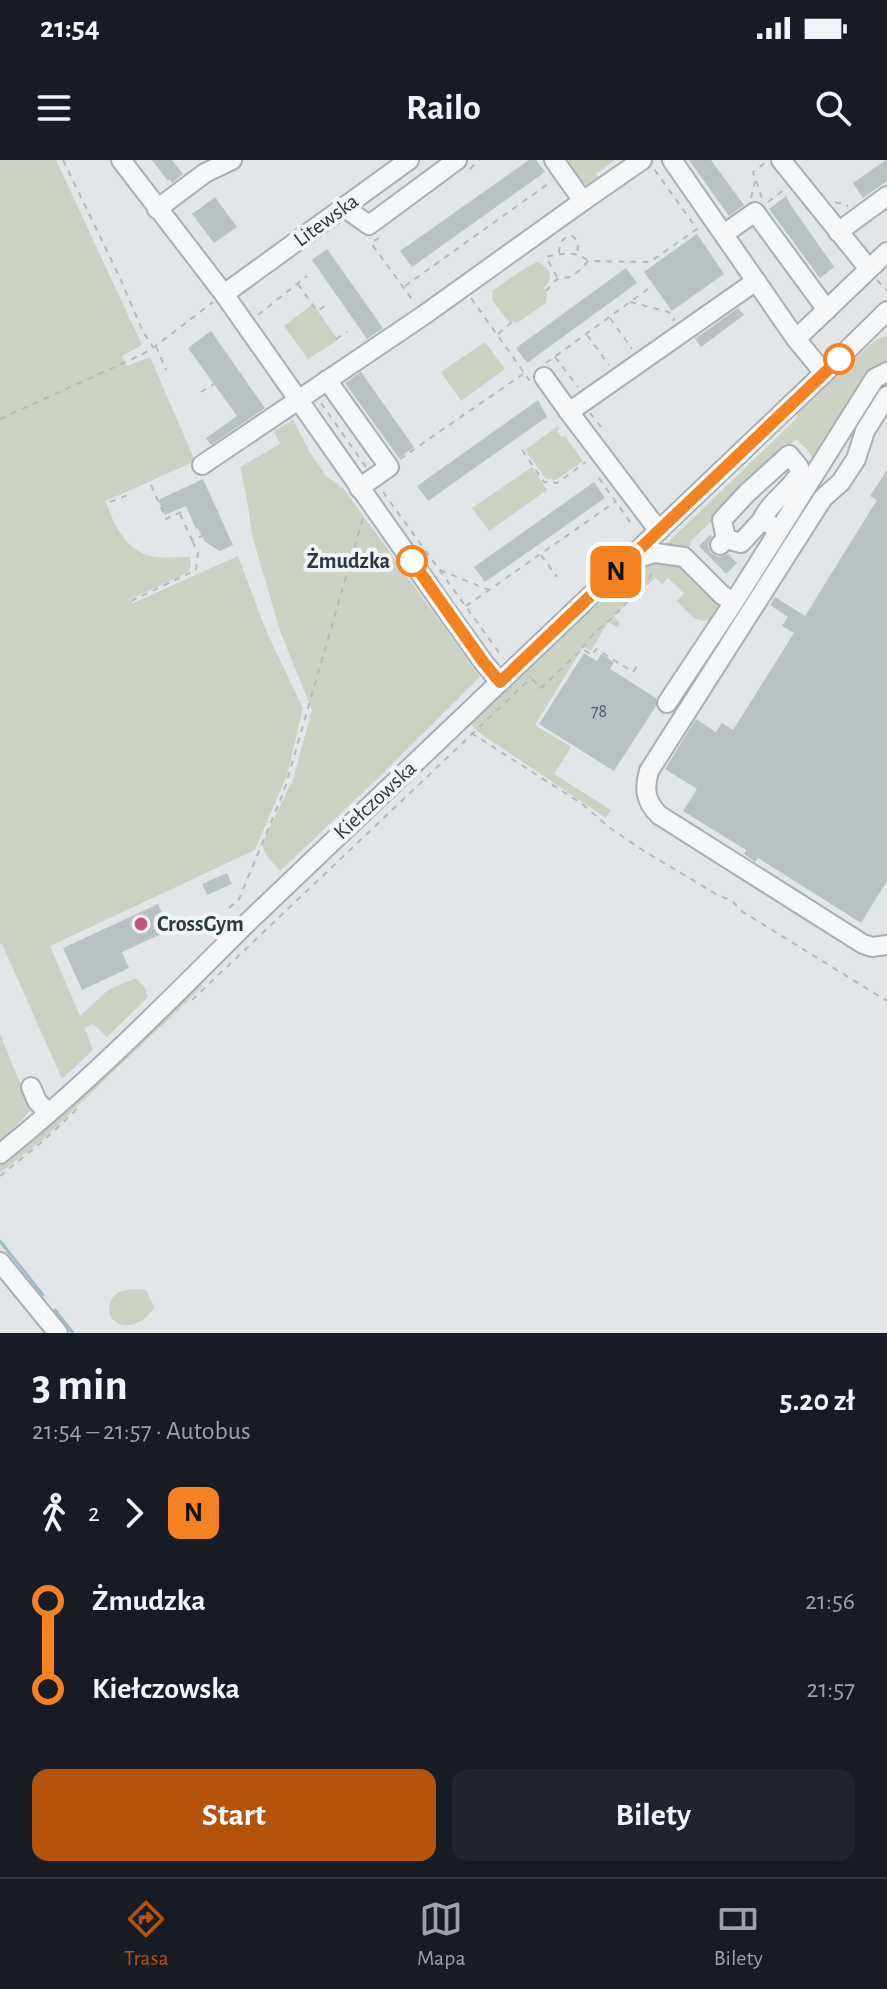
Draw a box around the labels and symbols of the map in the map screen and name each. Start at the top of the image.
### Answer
street label: Litewska [290,189,362,251]
unlabelled marker [824,344,854,374]
marker: Żmudzka [397,546,427,576]
line badge: N [590,546,642,598]
place label: Żmudzka [307,547,390,572]
house number: 78 [591,703,607,721]
street label: Kiełczowska [330,757,420,843]
place label: CrossGym [157,913,244,936]
marker: CrossGym [132,915,150,933]

